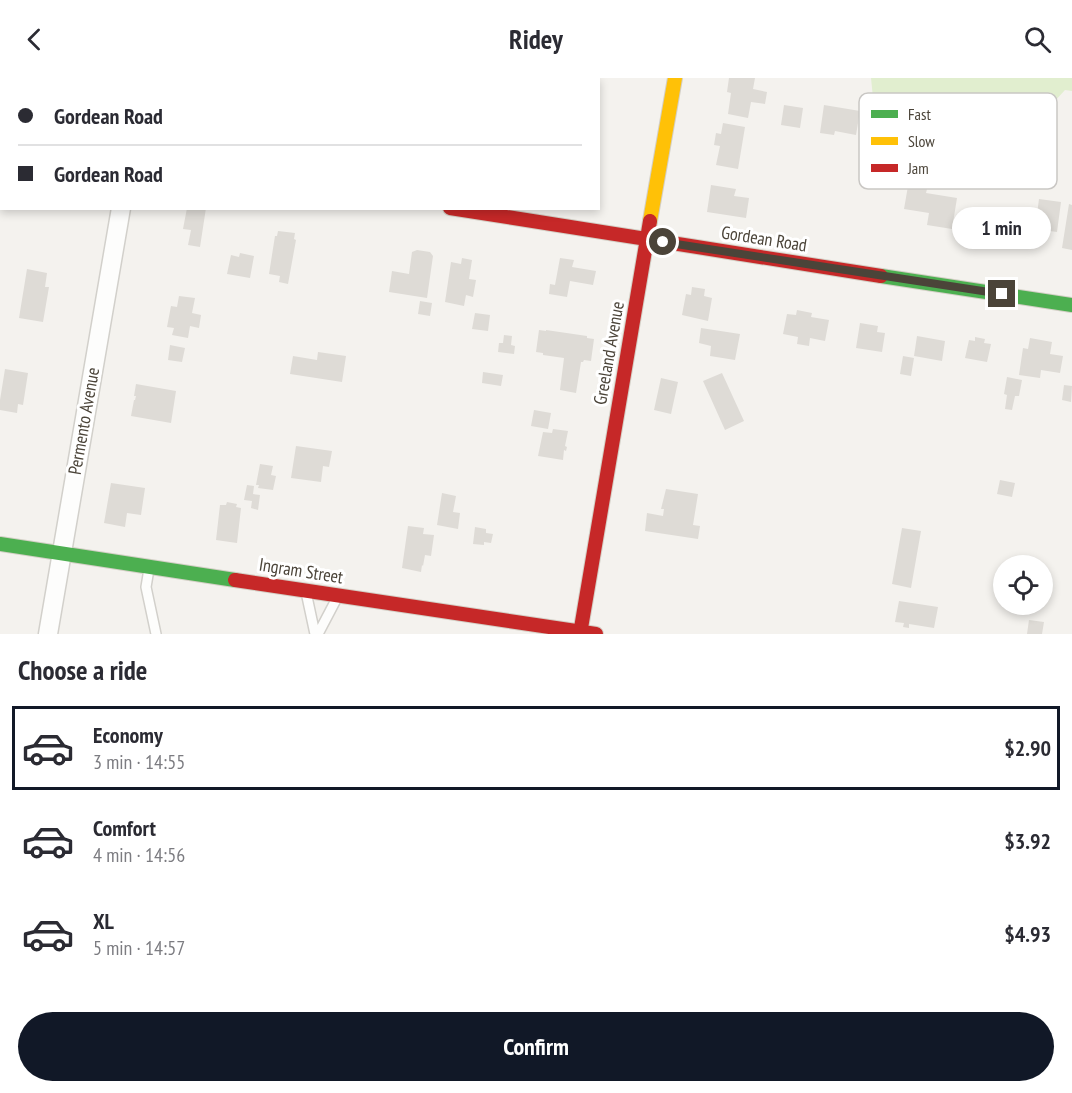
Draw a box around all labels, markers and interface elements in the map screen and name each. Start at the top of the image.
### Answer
text: Ridey [509,22,563,56]
icon: back [18,23,51,56]
icon: search [1021,23,1054,56]
legend [859,93,1057,189]
text: Gordean Road [54,102,163,130]
text: Fast [908,104,931,124]
text: Slow [908,131,935,151]
text: Jam [907,158,929,178]
text: Gordean Road [54,160,163,188]
callout: 1 min [952,207,1052,249]
text: 1 min [981,215,1022,241]
street label: Gordean Road [720,220,809,257]
route start [649,228,676,255]
route end [988,280,1015,307]
street label: Greeland Avenue [588,299,629,406]
street label: Permento Avenue [63,366,104,476]
street label: Ingram Street [257,553,345,589]
map controls [993,555,1053,615]
button: locate [993,555,1053,615]
text: Choose a ride [18,653,147,687]
icon: car [21,721,75,775]
text: Economy [93,721,163,749]
text: $2.90 [1004,734,1051,762]
text: 3 min · 14:55 [93,749,185,775]
icon: car [21,814,75,868]
text: Comfort [93,814,156,842]
text: $3.92 [1004,827,1051,855]
text: 4 min · 14:56 [93,842,185,868]
icon: car [21,907,75,961]
text: XL [93,907,114,935]
text: $4.93 [1004,920,1051,948]
text: 5 min · 14:57 [93,935,185,961]
button: Confirm [18,1012,1054,1081]

